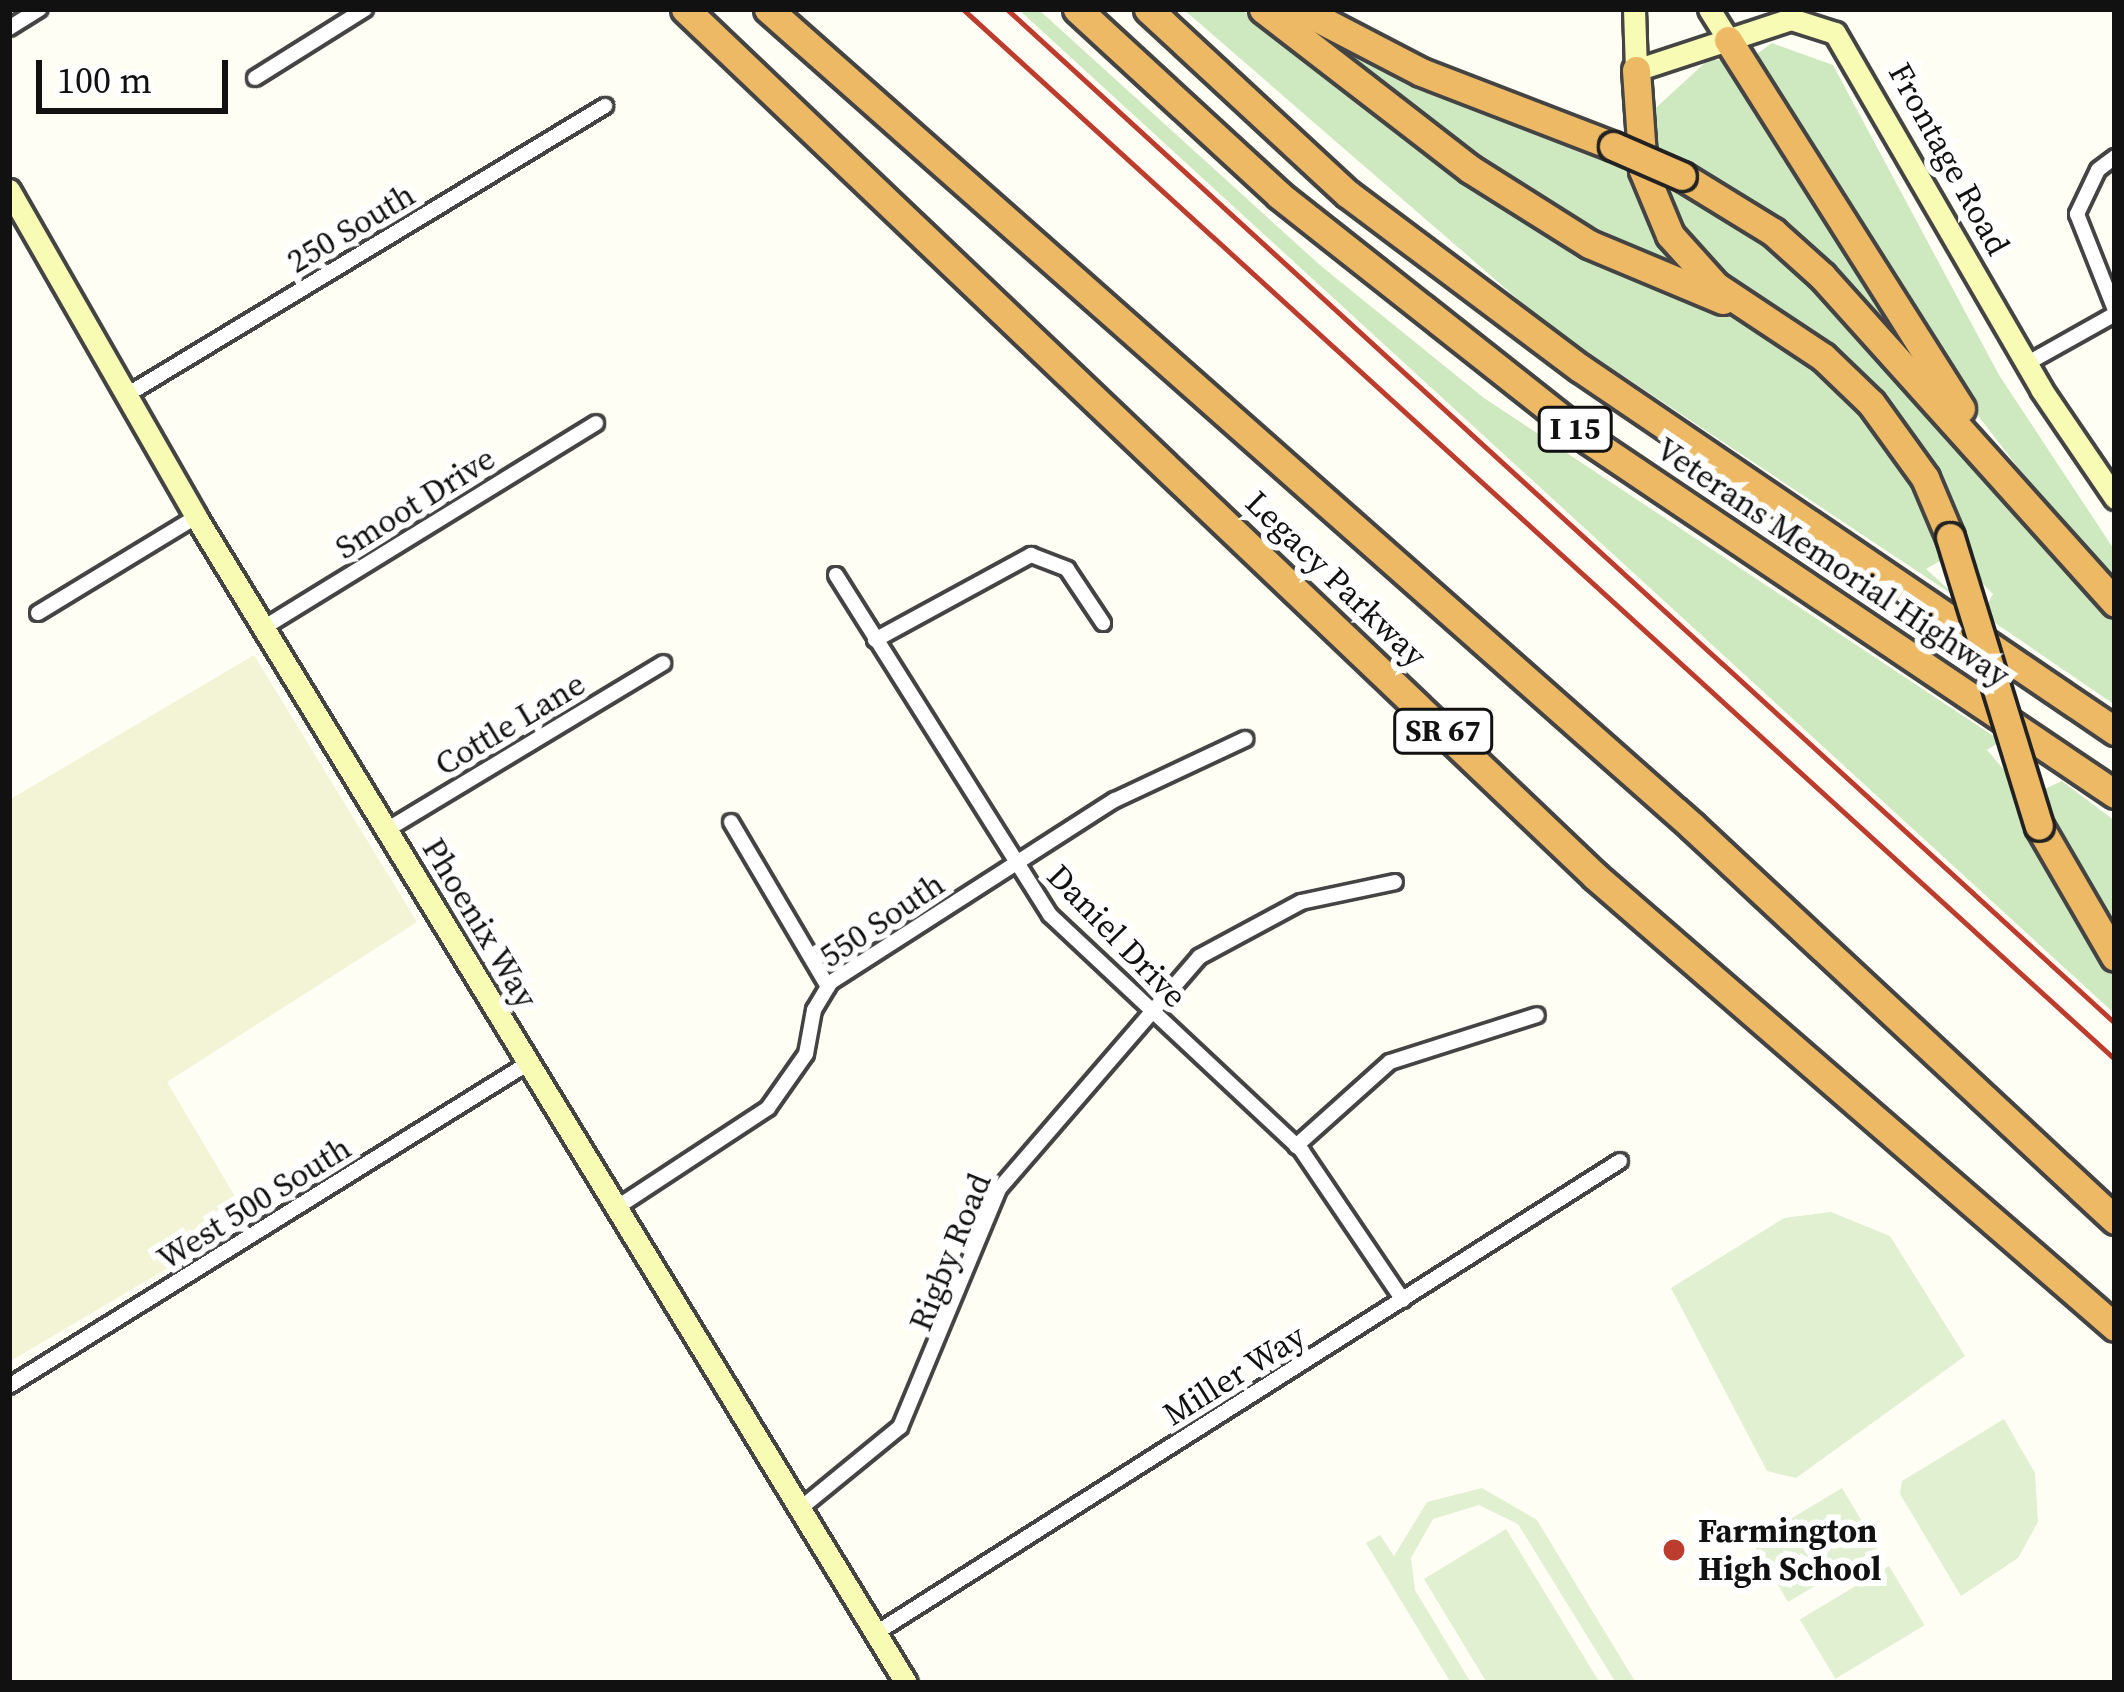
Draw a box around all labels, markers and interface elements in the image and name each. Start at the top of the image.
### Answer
scale bar [42,36,234,110]
text: 100 m [57,56,152,105]
street label: Frontage Road [1880,56,2018,262]
street label: 250 South [280,175,422,281]
road number: I 15 [1536,405,1614,453]
street label: Veterans Memorial Highway [1649,429,2017,695]
street label: Smoot Drive [328,438,502,568]
street label: Legacy Parkway [1237,483,1435,675]
street label: Cottle Lane [428,664,592,784]
road number: SR 67 [1392,707,1494,755]
street label: Phoenix Way [414,831,546,1015]
street label: Daniel Drive [1039,856,1195,1016]
street label: 550 South [812,864,952,976]
street label: West 500 South [150,1128,358,1278]
street label: Rigby Road [901,1168,999,1336]
street label: Miller Way [1155,1316,1313,1434]
place label: Farmington High School [1698,1511,1881,1589]
marker: Farmington High School [1661,1537,1687,1563]

